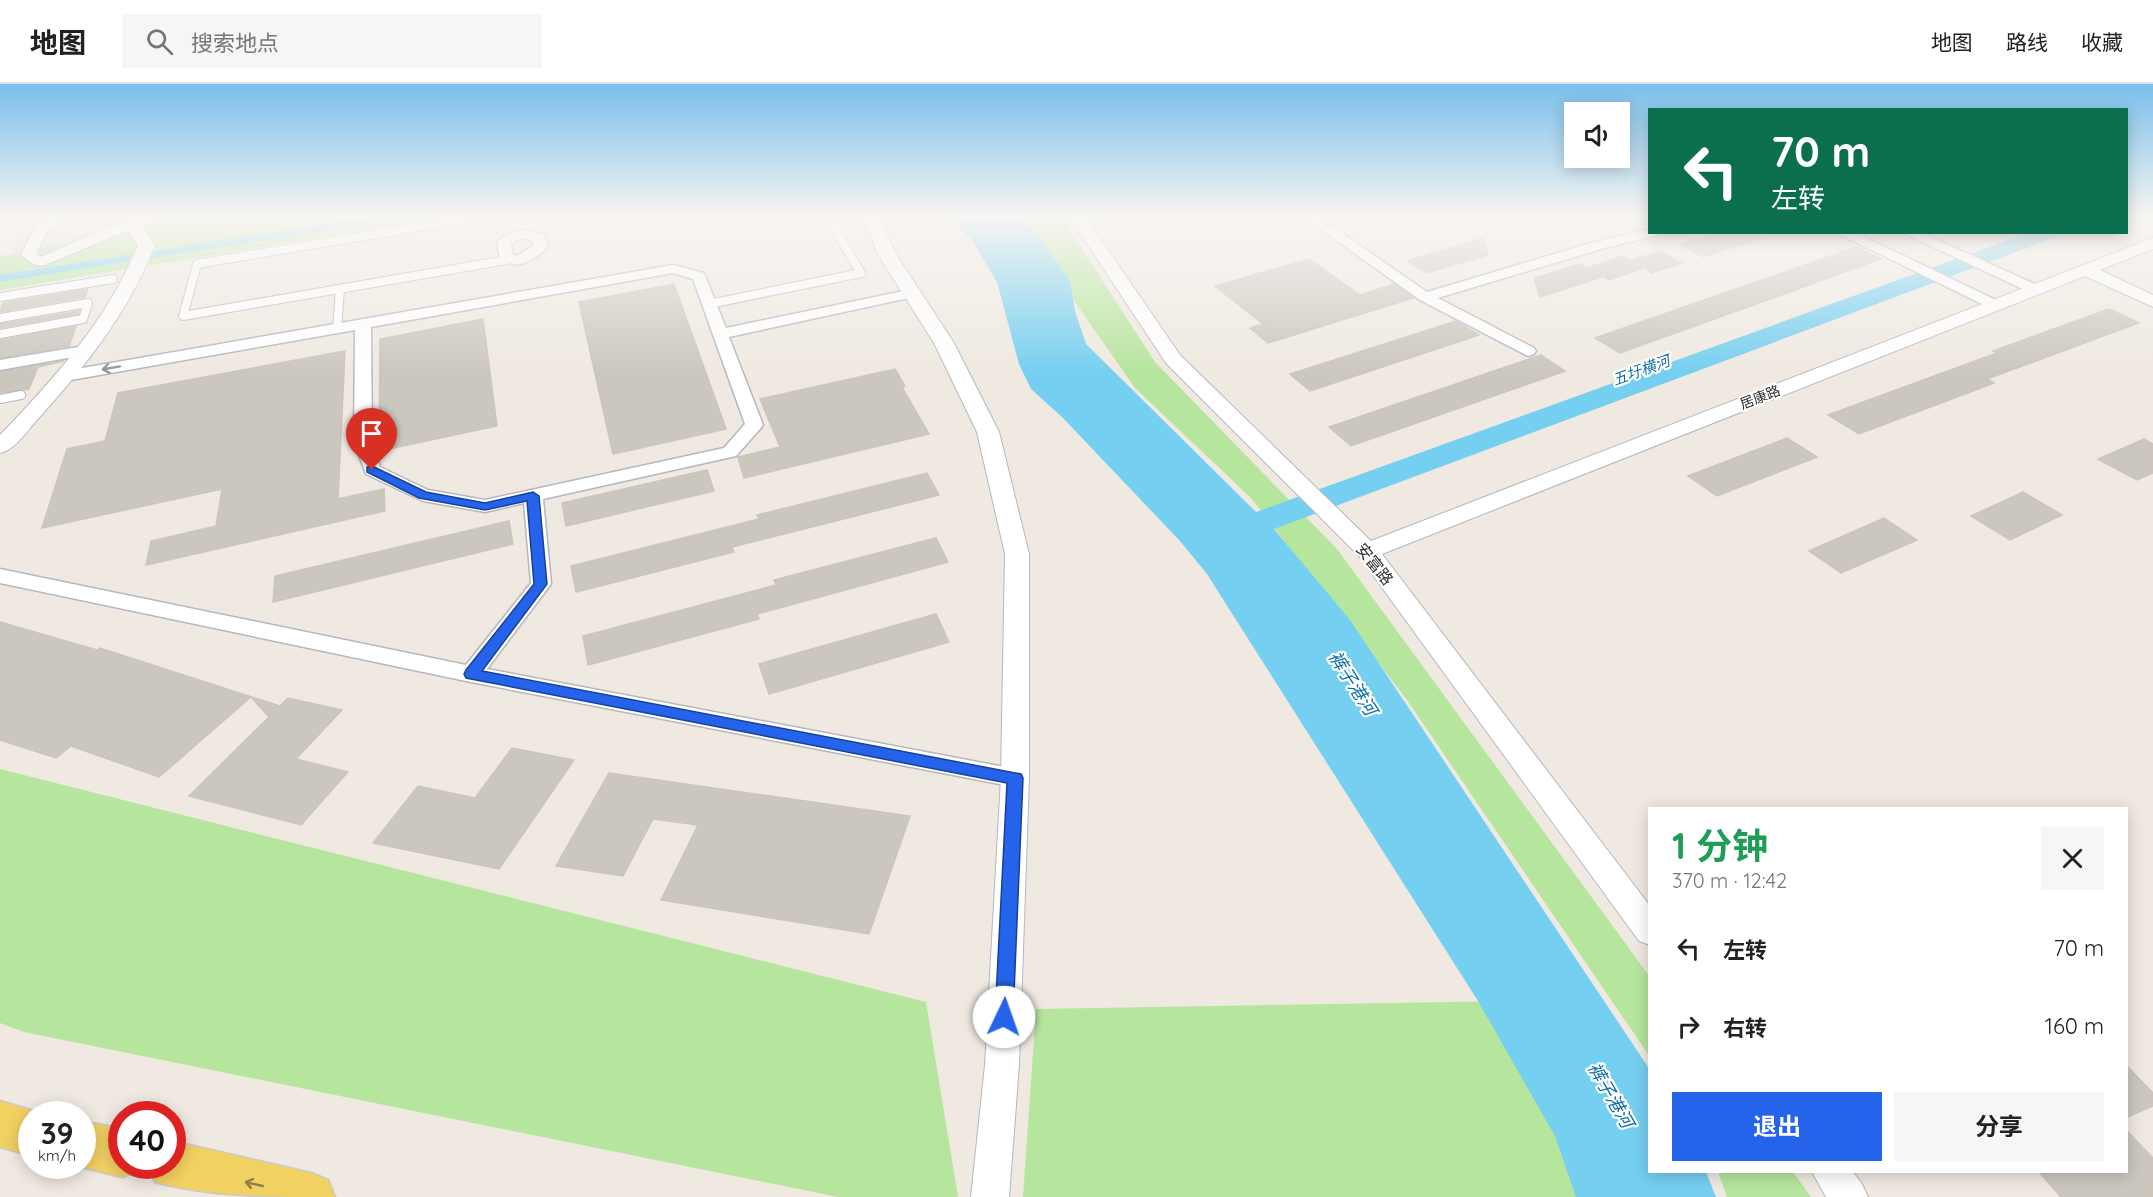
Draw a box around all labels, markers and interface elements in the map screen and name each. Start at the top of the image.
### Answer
search box [122,14,542,68]
text: 地图 [30,25,86,60]
icon: search [143,25,176,58]
text: 搜索地点 [191,29,279,57]
text: 地图 [1931,29,1973,55]
text: 路线 [2006,29,2048,55]
text: 收藏 [2081,29,2123,55]
map controls [1564,102,1630,168]
button: sound [1564,102,1630,168]
text: 70 m [1771,125,1870,178]
icon: left [1672,132,1750,210]
text: 左转 [1771,181,1825,215]
water label: 五圩横河 [1610,350,1675,389]
one-way arrow [101,363,121,374]
street label: 居康路 [1737,381,1783,413]
pin [346,408,397,470]
icon: arrive [355,417,388,450]
street label: 安富路 [1352,539,1398,589]
water label: 裤子港河 [1324,647,1384,722]
text: 1 分钟 [1672,823,1768,868]
button: close [2041,827,2104,890]
text: 370 m · 12:42 [1672,868,1787,893]
icon: left [1672,932,1705,965]
text: 70 m [2054,934,2104,962]
text: 左转 [1723,936,1767,964]
position arrow [972,985,1036,1049]
icon: right [1672,1010,1705,1043]
text: 160 m [2045,1012,2104,1040]
text: 右转 [1723,1014,1767,1042]
water label: 裤子港河 [1583,1058,1640,1135]
button: 退出 [1672,1092,1882,1161]
button: 分享 [1894,1092,2104,1161]
speed limit sign: 40 [108,1101,186,1179]
text: 39 [40,1114,74,1152]
text: km/h [38,1146,76,1165]
one-way arrow [245,1177,264,1189]

